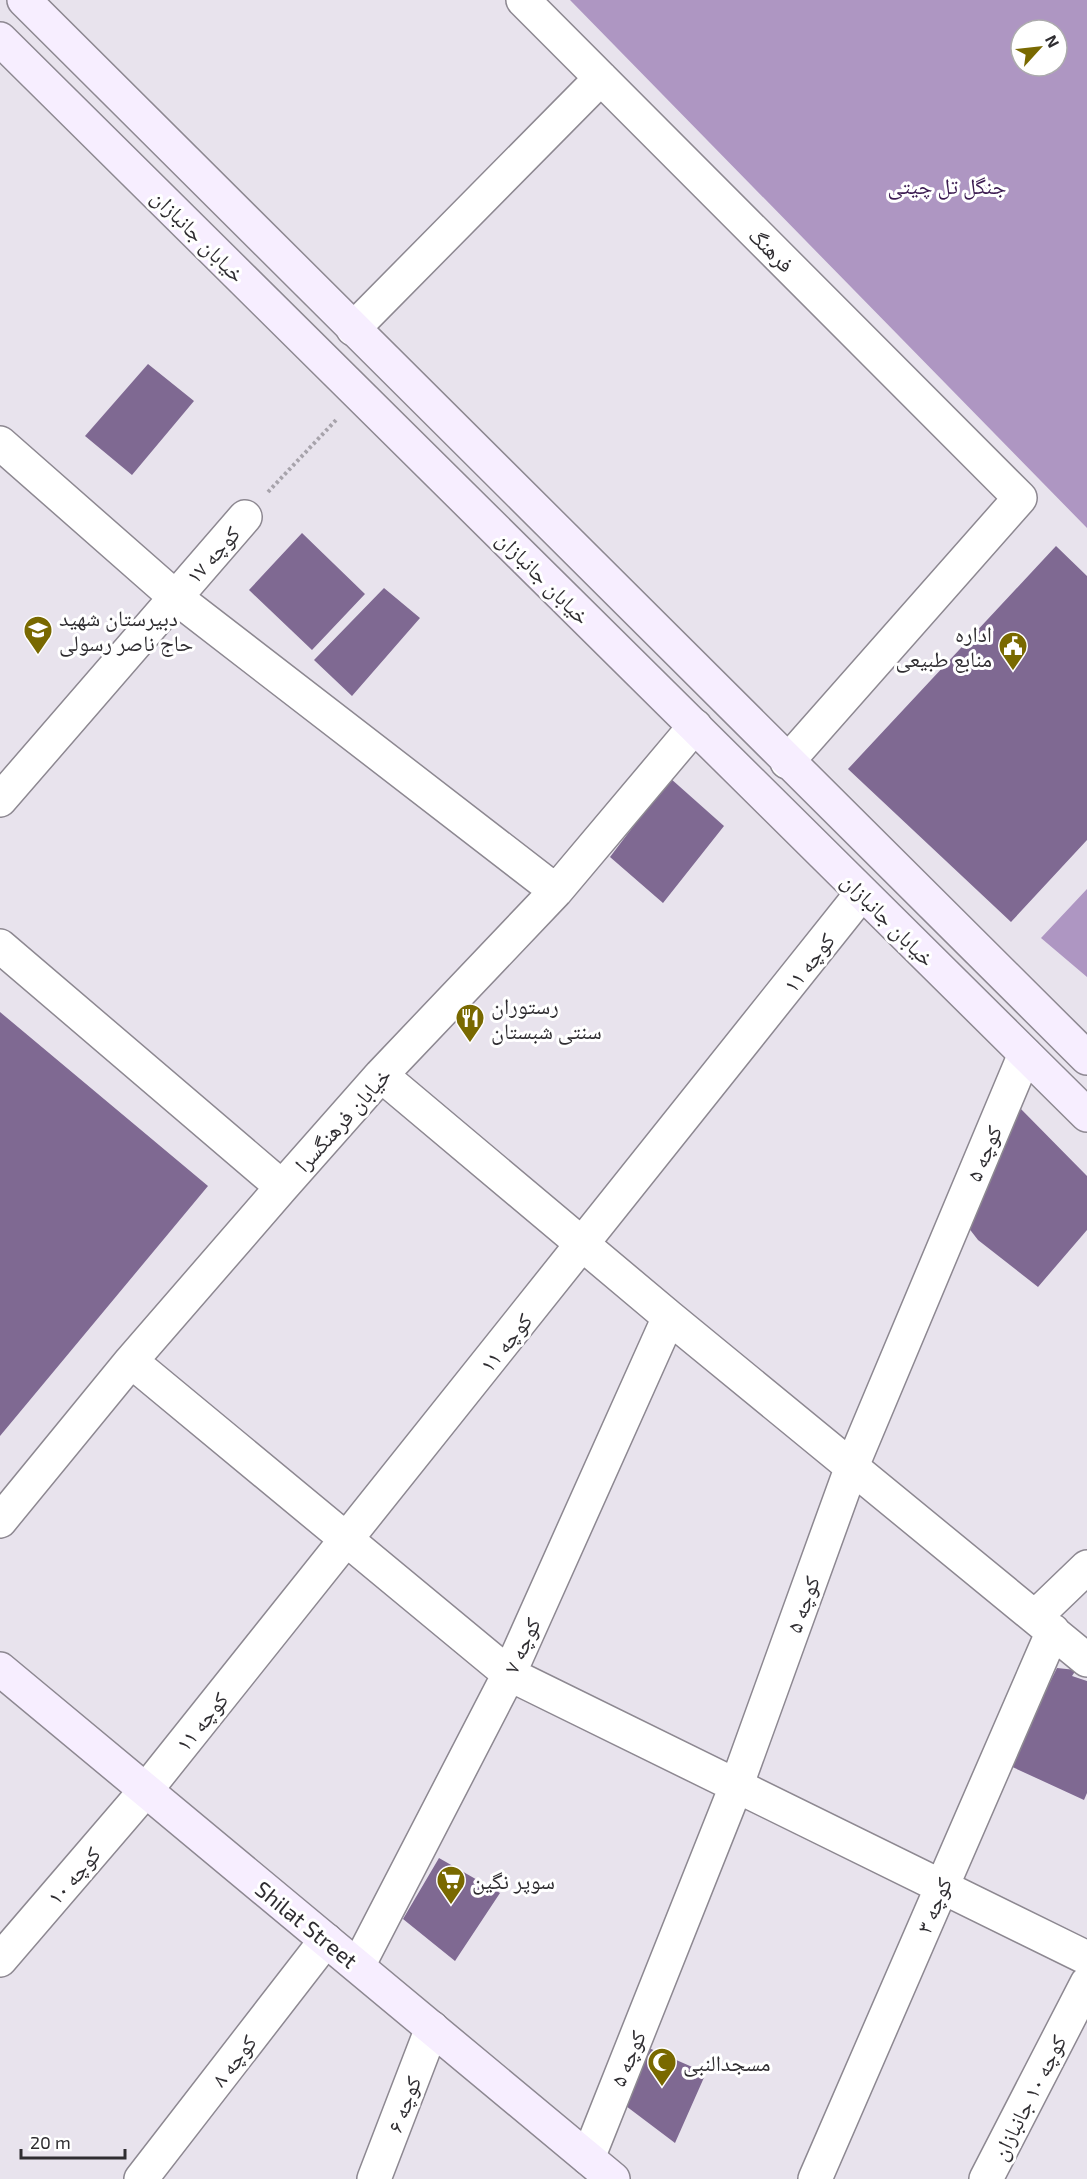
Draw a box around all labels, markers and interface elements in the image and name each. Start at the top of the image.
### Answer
north arrow [1009,18,1069,78]
text: N [1042,31,1064,50]
park label: جنگل تل چیتی [888,172,1006,200]
street label: خیابان جانبازان [146,183,251,288]
street label: فرهنگ [743,221,800,278]
street label: کوچه ۱۷ [180,520,246,589]
street label: خیابان جانبازان [491,525,596,630]
place label: دبیرستان شهید حاج ناصر رسولی [59,604,193,657]
school or university icon: دبیرستان شهید حاج ناصر رسولی [22,614,54,656]
place label: اداره منابع طبیعی [895,620,992,673]
public building icon: اداره منابع طبیعی [997,630,1029,672]
street label: خیابان جانبازان [836,867,941,972]
street label: کوچه ۱۱ [777,927,841,998]
place label: رستوران سنتی شبستان [491,992,602,1045]
restaurant icon: رستوران سنتی شبستان [454,1002,486,1044]
street label: خیابان فرهنگسرا [288,1061,397,1178]
street label: کوچه ۵ [960,1121,1008,1186]
street label: کوچه ۱۱ [473,1307,538,1378]
street label: کوچه ۵ [780,1572,826,1636]
street label: کوچه ۷ [497,1613,547,1678]
street label: کوچه ۱۱ [169,1686,234,1757]
street label: کوچه ۱۰ [41,1841,106,1910]
supermarket icon: سوپر نگین [435,1864,467,1906]
place label: سوپر نگین [472,1867,555,1895]
street label: کوچه ۳ [910,1873,958,1938]
street label: Shilat Street [251,1875,363,1973]
street label: کوچه ۵ [604,2026,652,2091]
street label: کوچه ۸ [205,2029,262,2092]
street label: کوچه ۱۰ جانبازان [985,2030,1073,2165]
mosque icon: مسجدالنبی [646,2046,678,2088]
place label: مسجدالنبی [683,2049,771,2077]
street label: کوچه ۶ [380,2072,427,2136]
scale bar [21,2122,124,2160]
text: 20 m [30,2131,71,2153]

